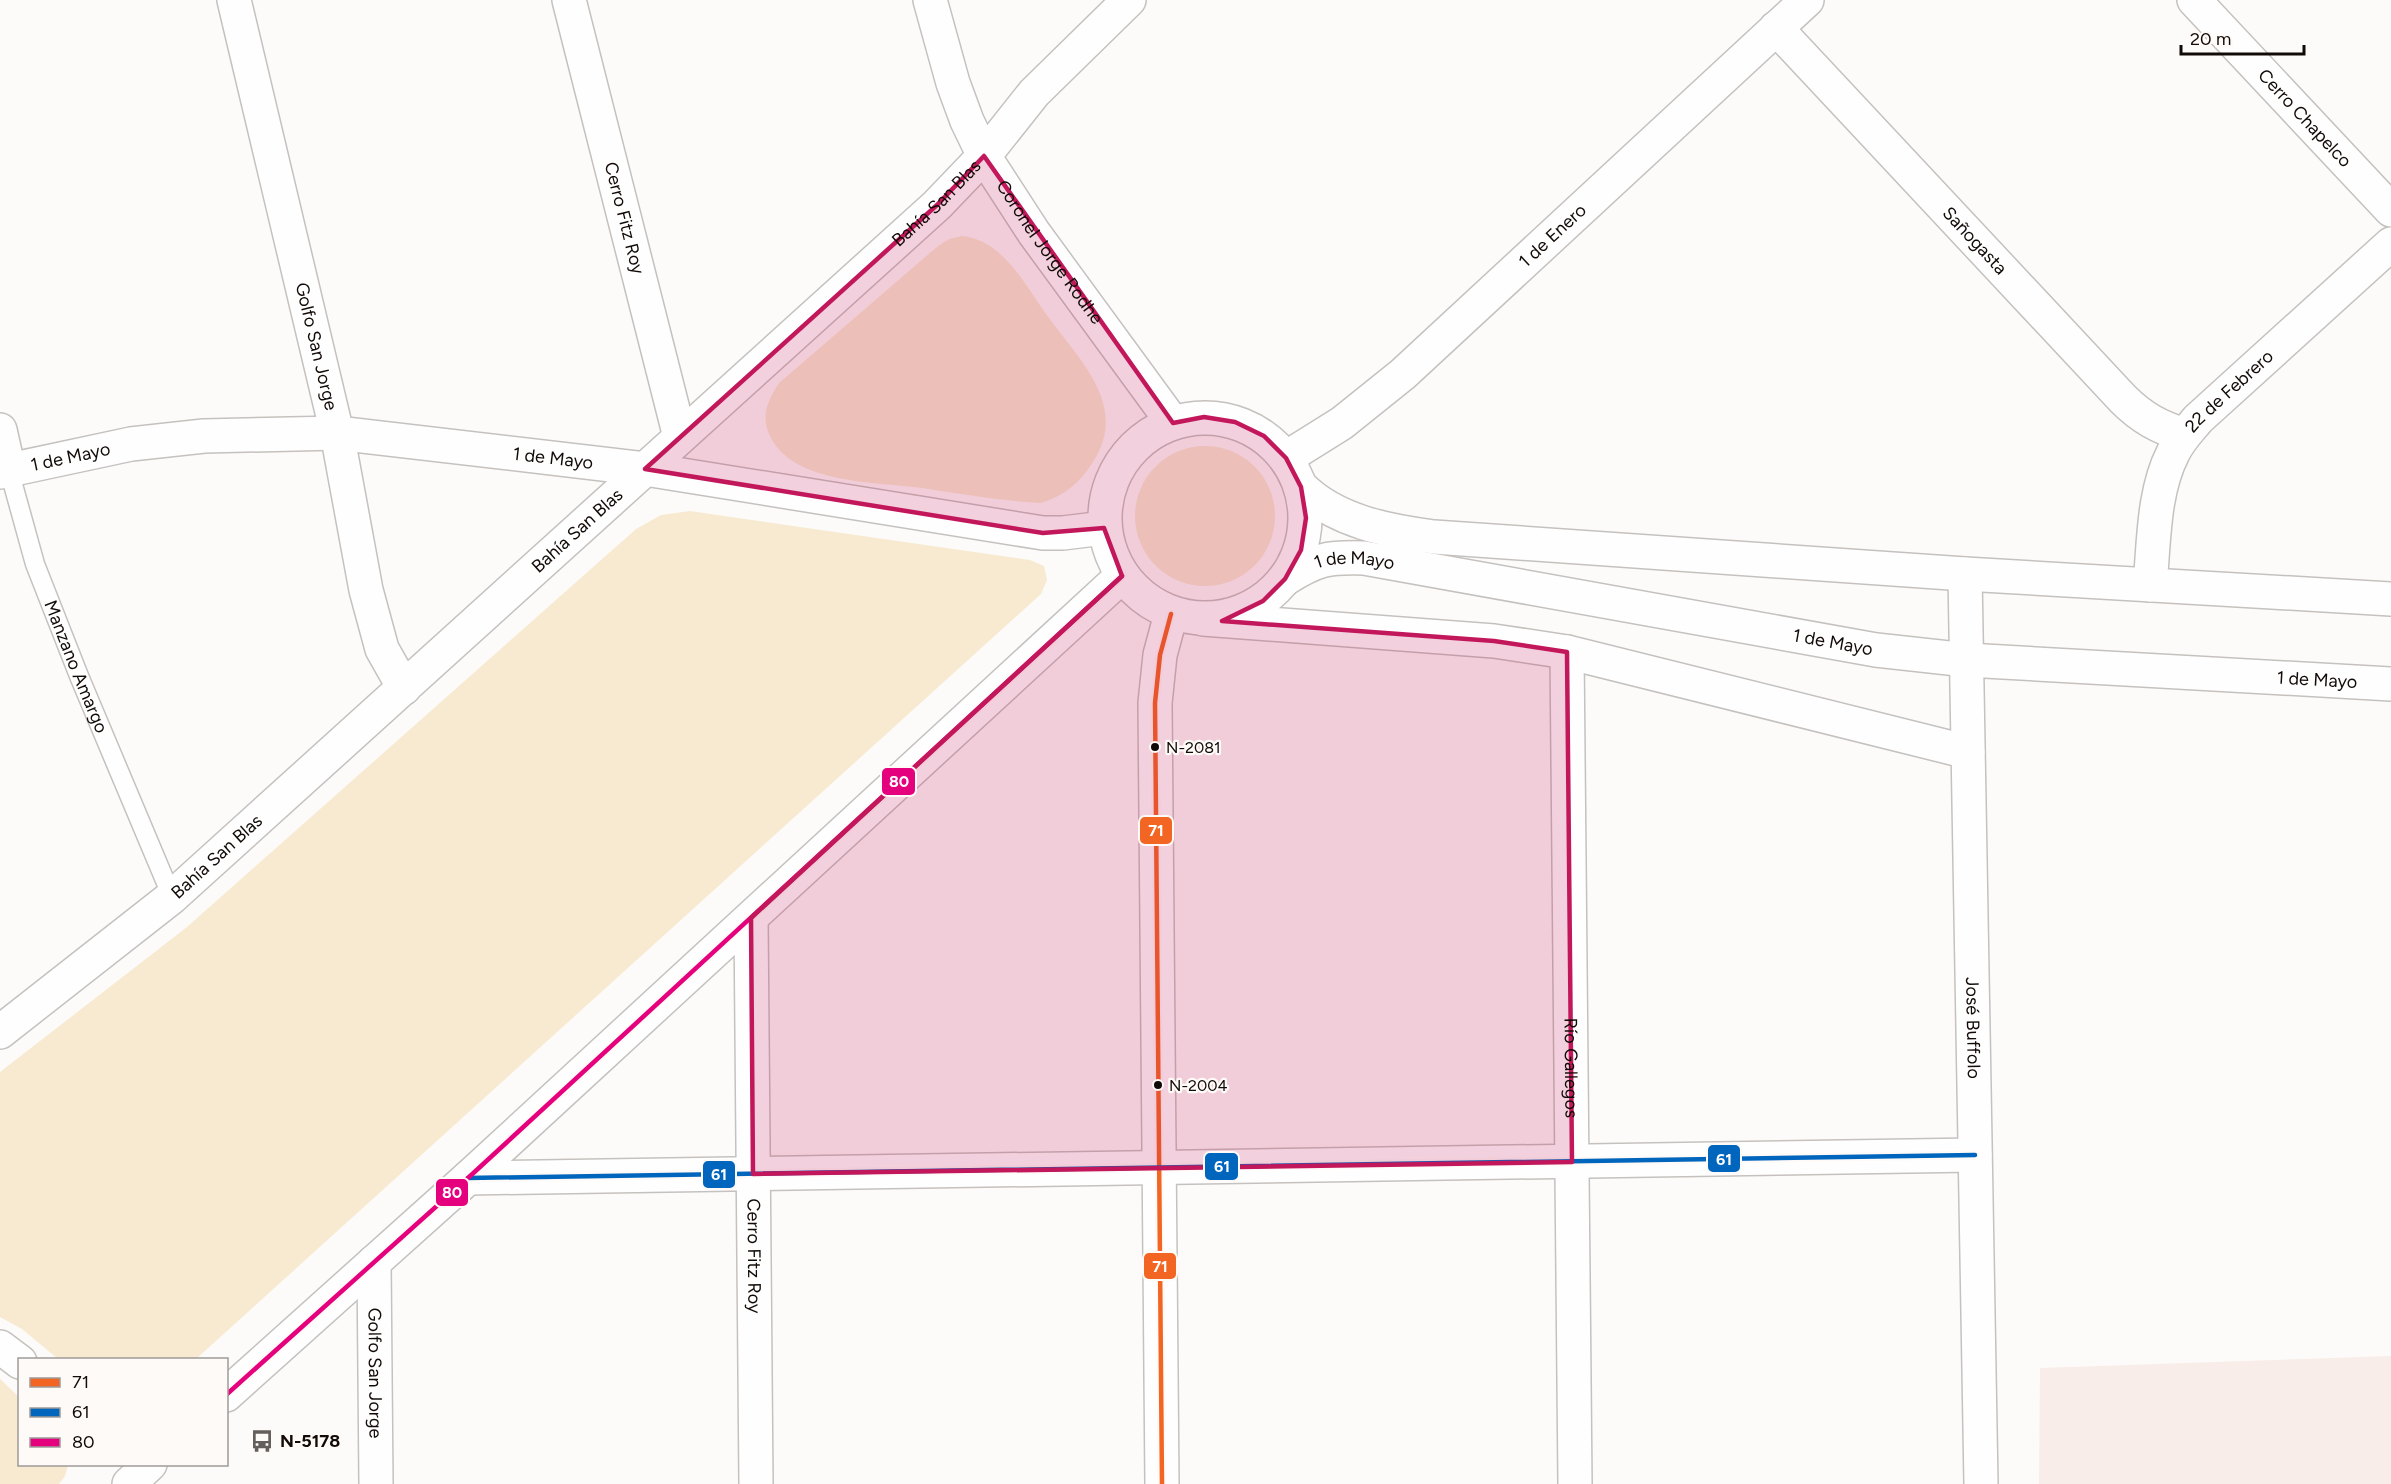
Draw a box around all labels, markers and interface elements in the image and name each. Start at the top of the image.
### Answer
scale bar [2181,18,2304,56]
text: 20 m [2190,28,2231,50]
street label: Cerro Chapelco [2253,64,2356,172]
street label: Bahía San Blas [887,155,985,251]
street label: Cerro Fitz Roy [600,160,649,277]
street label: Coronel Jorge Rodhe [992,176,1108,329]
street label: 1 de Enero [1514,199,1591,272]
street label: Sañogasta [1938,202,2012,279]
street label: Golfo San Jorge [291,280,342,413]
street label: 22 de Febrero [2180,345,2278,437]
street label: 1 de Mayo [29,438,112,476]
street label: 1 de Mayo [512,443,594,474]
street label: Bahía San Blas [527,484,627,577]
street label: 1 de Mayo [1311,547,1396,574]
street label: Manzano Amargo [39,597,113,736]
street label: 1 de Mayo [1791,624,1875,660]
street label: 1 de Mayo [2276,667,2358,693]
place label: N-2081 [1166,738,1221,757]
marker: N-2081 [1149,741,1161,753]
line badge: 80 [881,767,916,796]
text: 80 [889,772,909,791]
street label: Bahía San Blas [167,810,267,903]
line badge: 71 [1139,816,1173,845]
text: 71 [1148,821,1164,840]
street label: José Buffolo [1961,977,1985,1079]
street label: Río Gallegos [1560,1018,1582,1118]
place label: N-2004 [1169,1076,1228,1095]
marker: N-2004 [1152,1079,1164,1091]
line badge: 61 [1707,1144,1741,1173]
text: 61 [1716,1150,1732,1169]
line badge: 61 [1204,1152,1239,1181]
text: 61 [1214,1157,1230,1176]
line badge: 61 [702,1160,736,1189]
text: 61 [711,1165,727,1184]
line badge: 80 [435,1178,469,1207]
text: 80 [442,1183,462,1202]
street label: Cerro Fitz Roy [742,1198,765,1314]
line badge: 71 [1143,1252,1177,1280]
text: 71 [1152,1257,1168,1276]
street label: Golfo San Jorge [363,1308,387,1439]
legend [18,1358,228,1466]
text: 71 [72,1371,89,1393]
text: 61 [72,1401,90,1423]
bus stop icon: N-5178 [249,1428,275,1454]
place label: N-5178 [280,1430,340,1452]
text: 80 [72,1431,95,1453]

